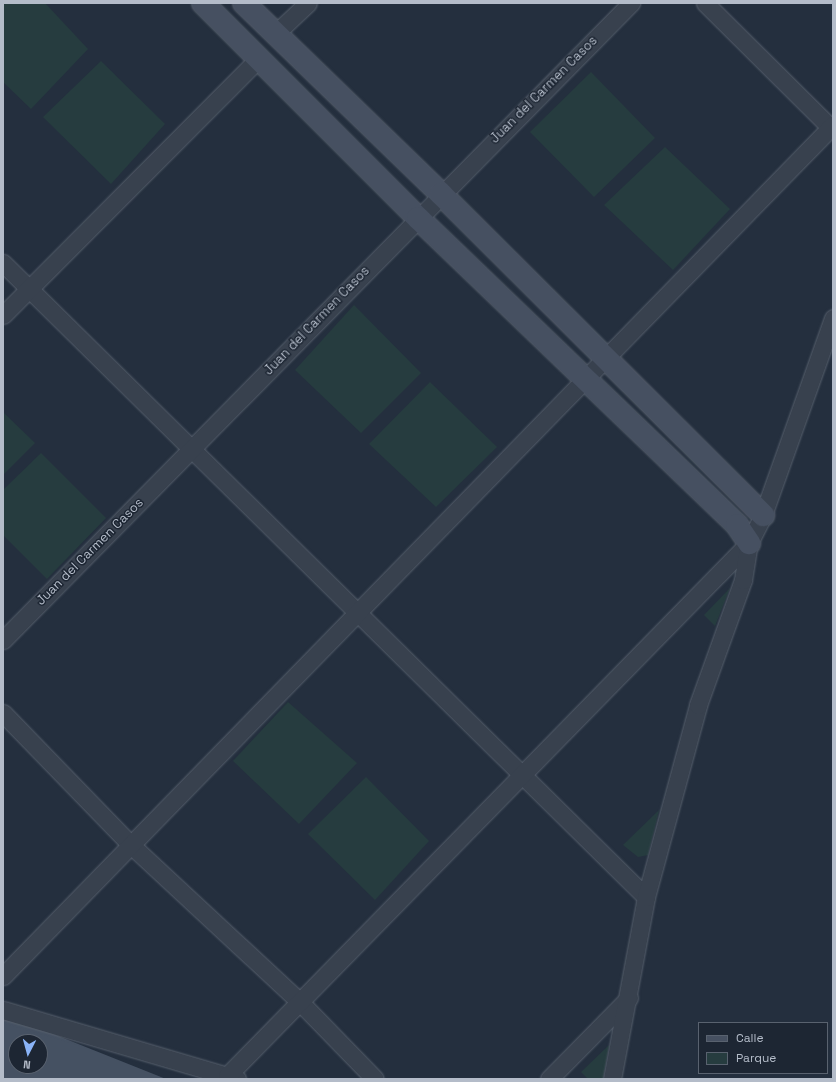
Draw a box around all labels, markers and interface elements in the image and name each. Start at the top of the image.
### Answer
street label: Juan del Carmen Casos [487,33,601,147]
street label: Juan del Carmen Casos [261,263,373,379]
street label: Juan del Carmen Casos [33,495,147,609]
legend [698,1022,828,1074]
text: Calle [736,1030,764,1046]
north arrow [8,1034,48,1074]
text: Parque [736,1050,776,1066]
text: N [22,1058,31,1072]

